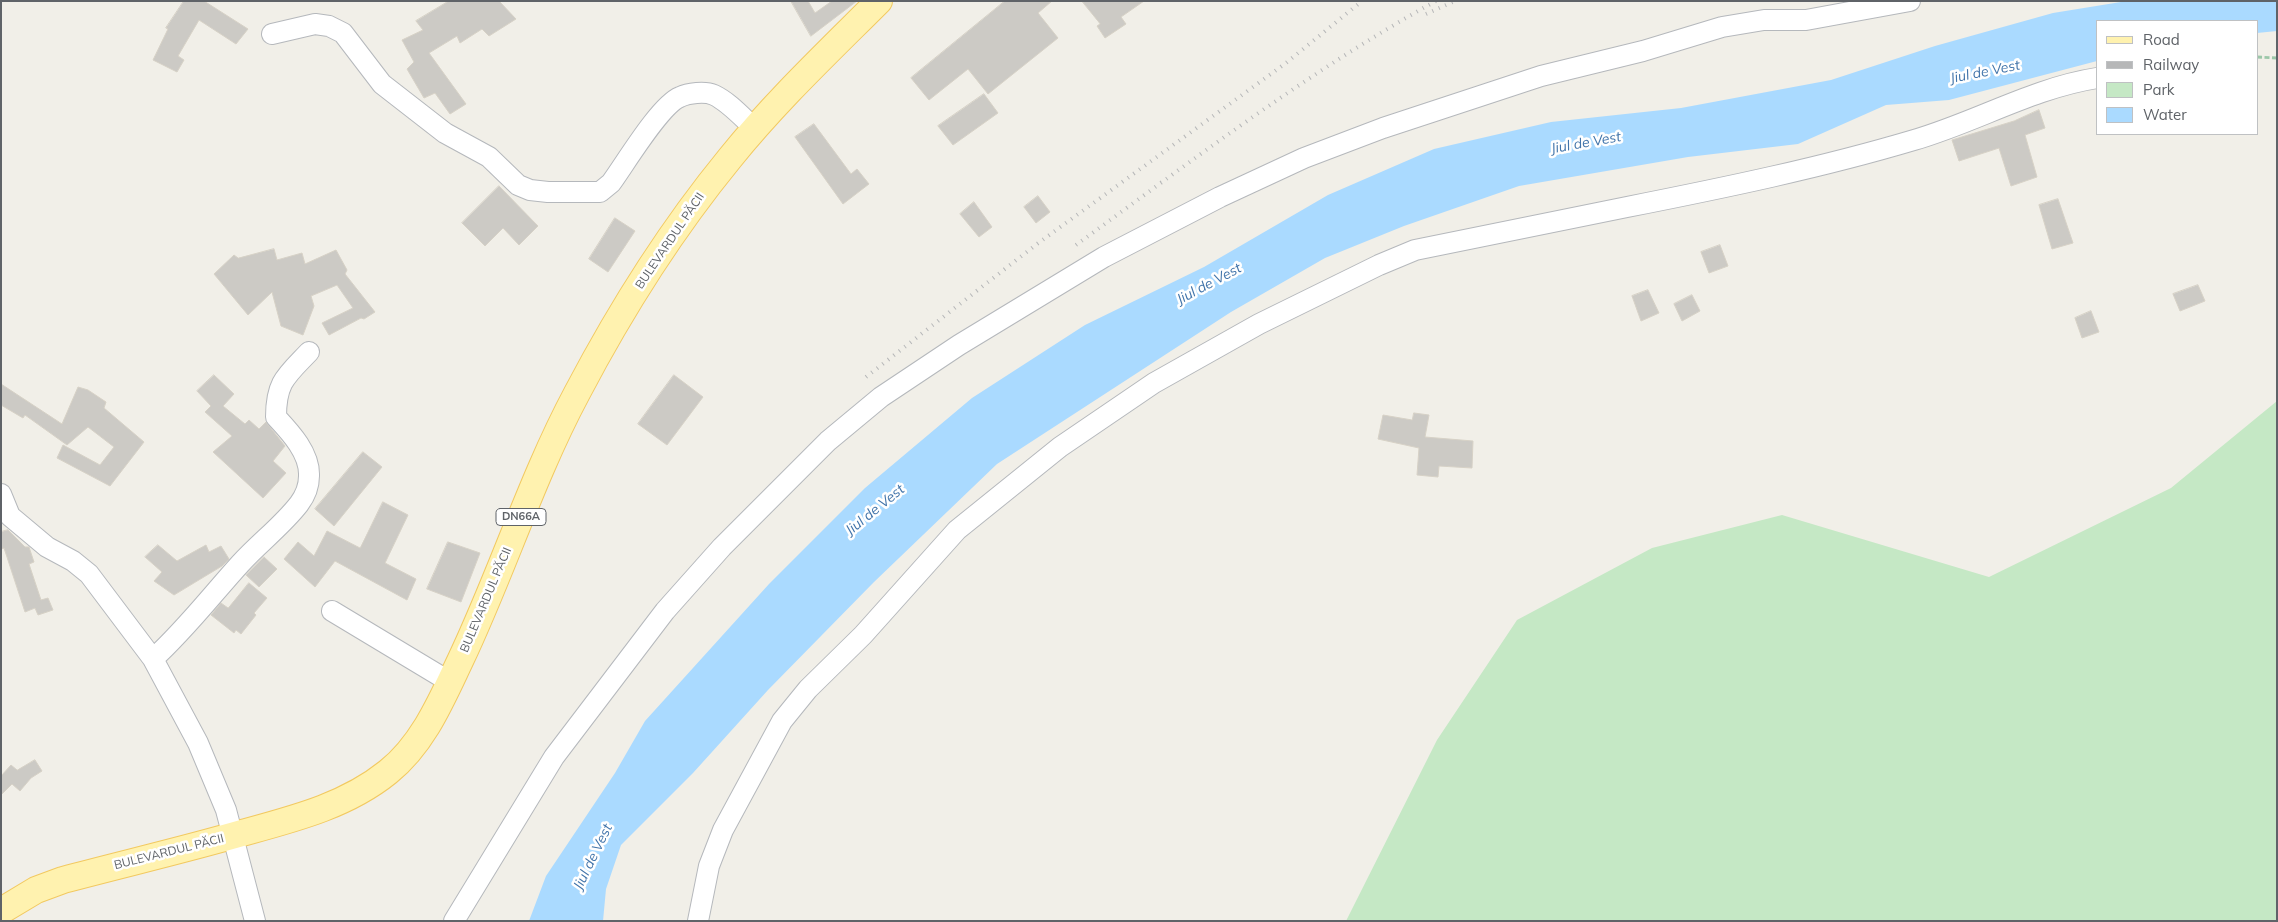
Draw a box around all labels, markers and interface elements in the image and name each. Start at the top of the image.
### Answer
legend [2096,20,2258,135]
text: Road [2143,30,2180,49]
text: Railway [2143,55,2199,74]
water label: Jiul de Vest [1949,57,2021,87]
text: Park [2143,80,2175,99]
text: Water [2143,105,2187,124]
water label: Jiul de Vest [1550,129,1622,157]
street label: BULEVARDUL PĂCII [633,190,707,292]
water label: Jiul de Vest [1174,260,1244,308]
water label: Jiul de Vest [842,481,908,539]
road number: DN66A [496,508,546,526]
street label: BULEVARDUL PĂCII [457,545,515,655]
water label: Jiul de Vest [570,821,616,893]
street label: BULEVARDUL PĂCII [113,831,225,873]

